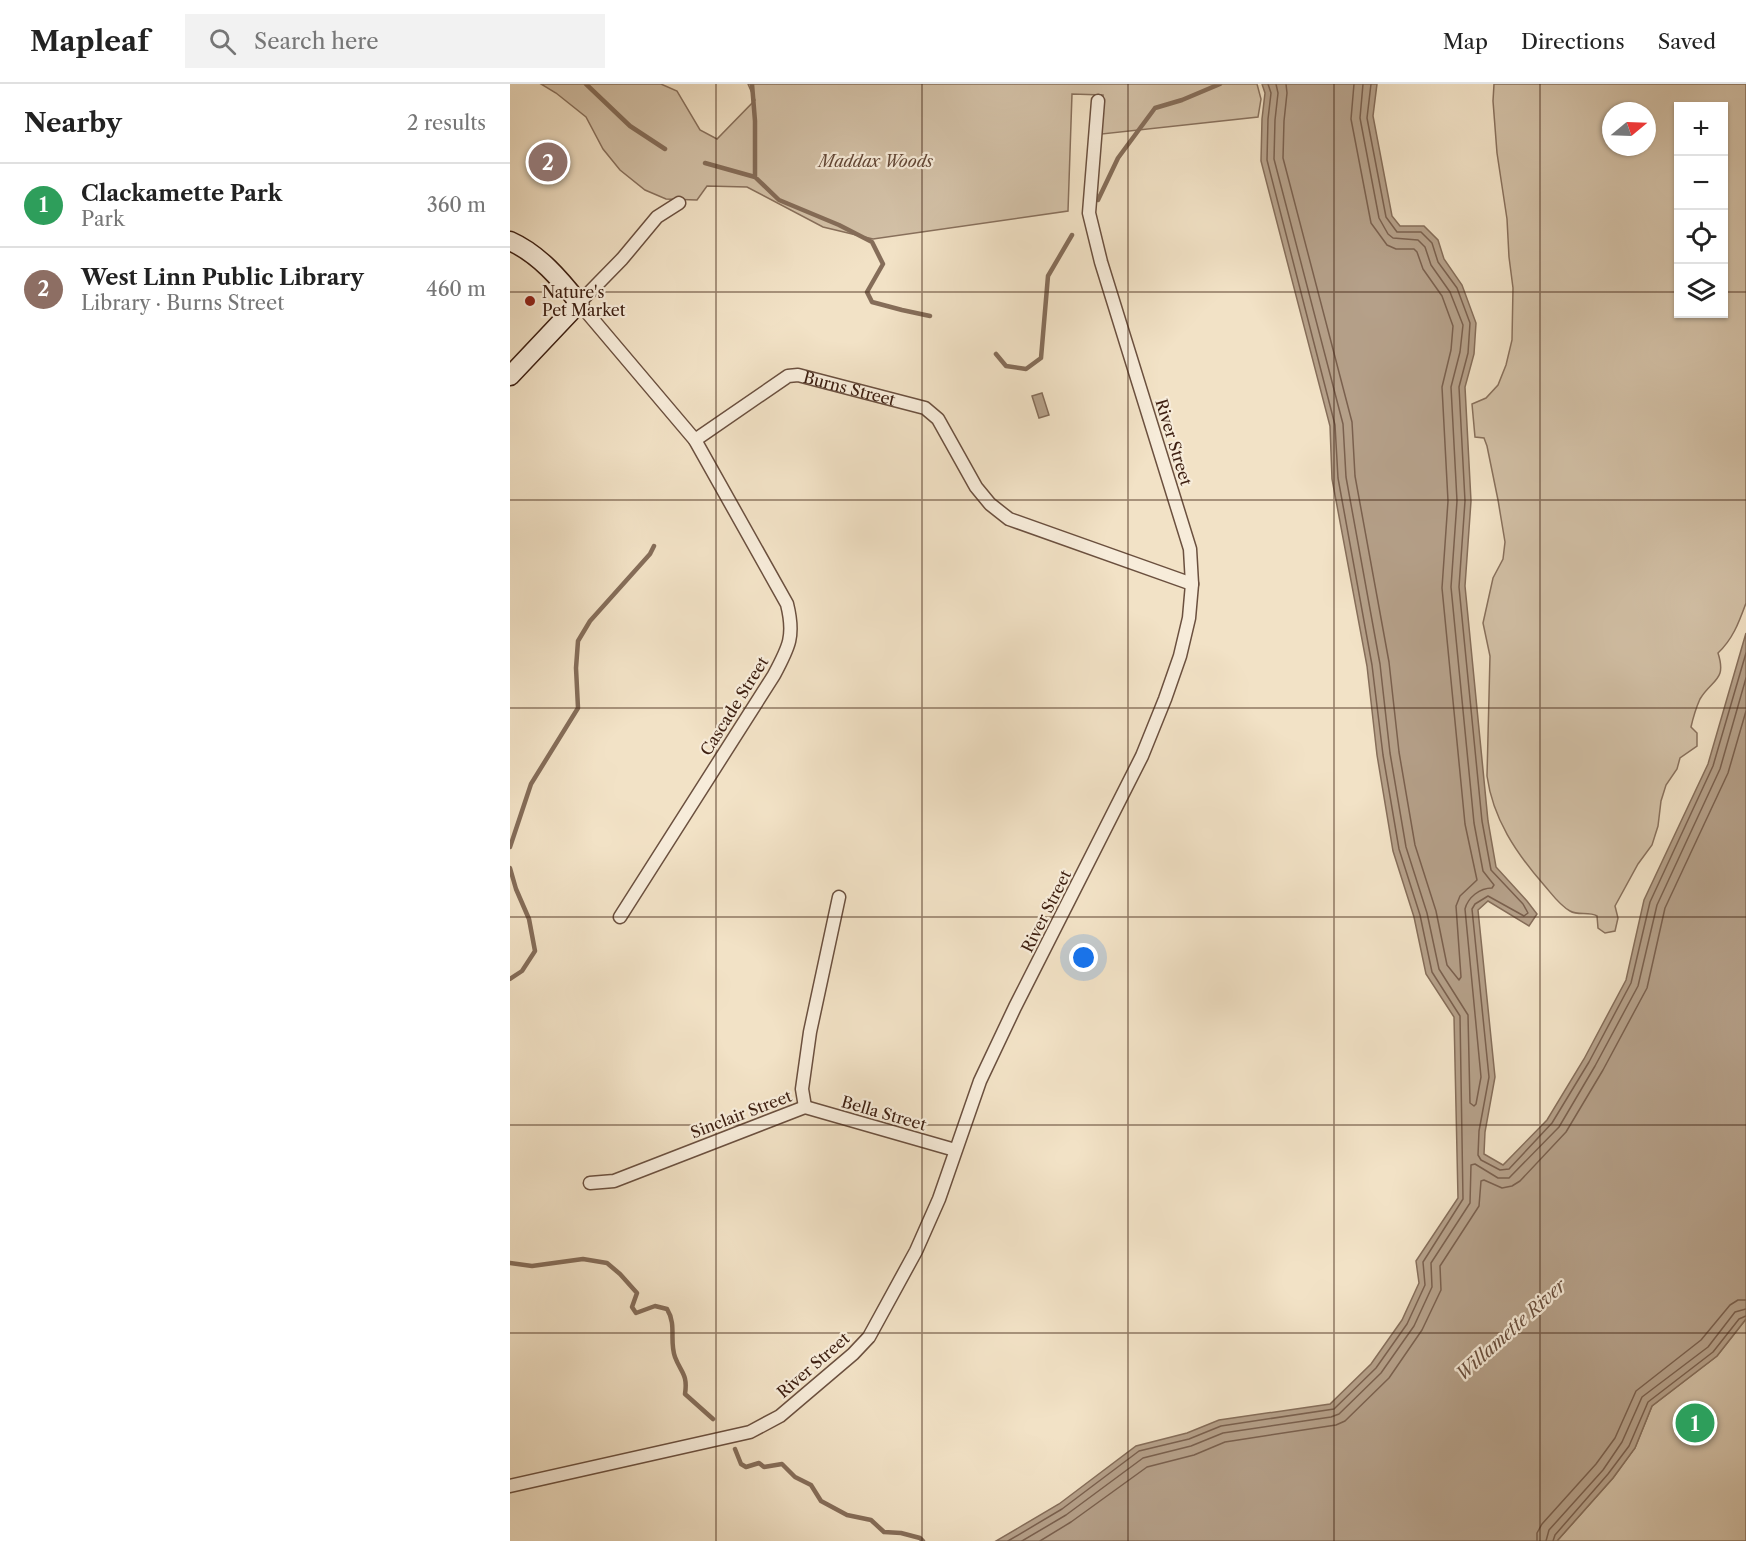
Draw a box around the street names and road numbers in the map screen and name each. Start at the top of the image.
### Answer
street label: Burns Street [801,367,898,410]
street label: River Street [1151,396,1197,488]
street label: Cascade Street [696,653,773,759]
street label: River Street [1017,866,1075,955]
street label: Sinclair Street [687,1085,795,1143]
street label: Bella Street [839,1091,929,1135]
street label: River Street [773,1328,854,1402]

